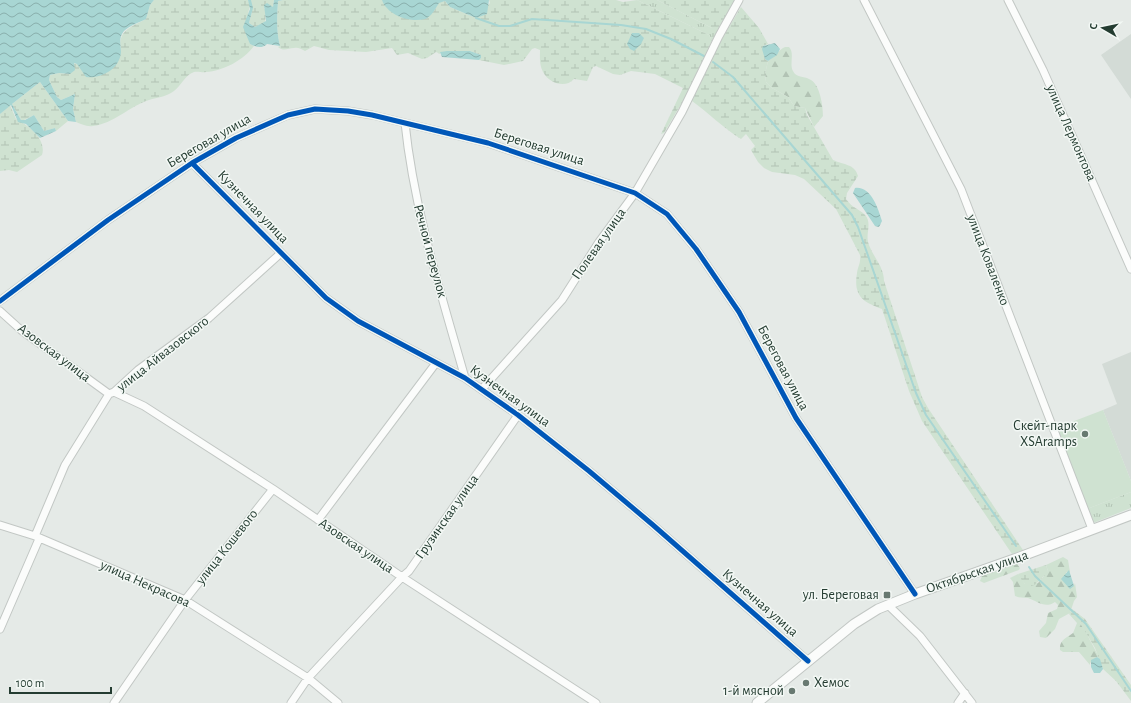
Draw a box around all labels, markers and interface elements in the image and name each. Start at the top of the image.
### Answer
north arrow [1083,8,1123,48]
text: С [1088,23,1100,30]
street label: улица Лермонтова [1043,82,1099,184]
street label: Береговая улица [165,111,254,171]
street label: Береговая улица [492,126,586,168]
street label: Кузнечная улица [215,168,292,247]
street label: Речной переулок [411,203,449,300]
street label: Полевая улица [569,205,629,282]
street label: улица Коваленко [964,212,1012,308]
street label: улица Айвазовского [114,314,212,395]
street label: Азовская улица [15,321,93,385]
street label: Береговая улица [755,323,812,413]
street label: Кузнечная улица [467,362,553,430]
place label: Скейт-парк XSAramps [1013,419,1078,449]
marker: Скейт-парк XSAramps [1080,429,1090,439]
street label: Грузинская улица [413,472,482,562]
street label: улица Кошевого [193,507,261,588]
street label: Азовская улица [316,516,396,576]
street label: Октябрьская улица [924,548,1030,596]
street label: улица Некрасова [97,558,193,610]
street label: Кузнечная улица [719,566,801,640]
place label: ул. Береговая [802,588,879,602]
marker: ул. Береговая [882,590,892,600]
scale bar [10,669,111,695]
place label: Хемос [814,676,850,690]
text: 100 m [16,677,44,689]
marker: Хемос [801,678,811,688]
place label: 1-й мясной [723,684,784,698]
marker: 1-й мясной [787,686,797,696]

